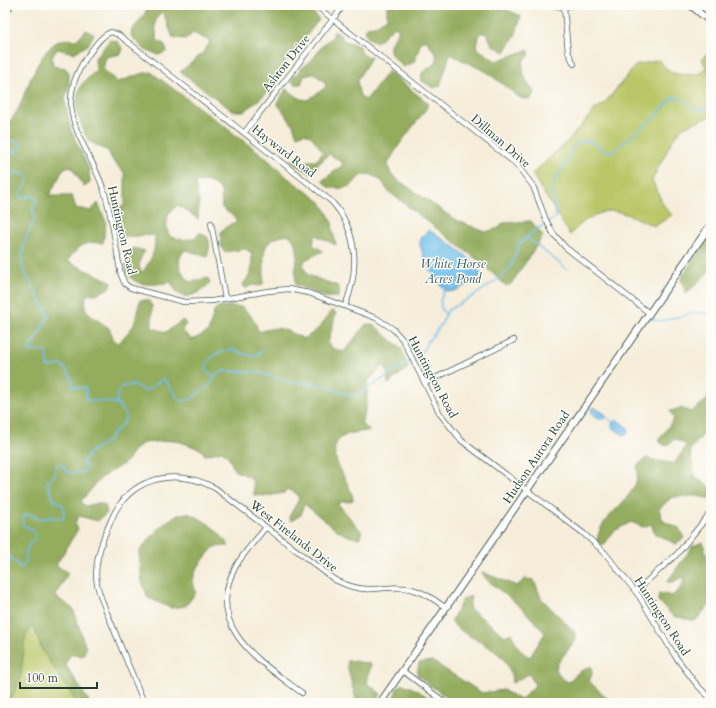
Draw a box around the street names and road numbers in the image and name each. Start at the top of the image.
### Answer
street label: Ashton Drive [259,31,313,95]
street label: Dillman Drive [468,111,534,171]
street label: Hayward Road [249,121,320,181]
street label: Huntington Road [104,184,140,277]
street label: Huntington Road [405,333,462,421]
street label: Hudson Aurora Road [499,407,573,507]
street label: West Firelands Drive [246,496,341,575]
street label: Huntington Road [631,574,694,659]

